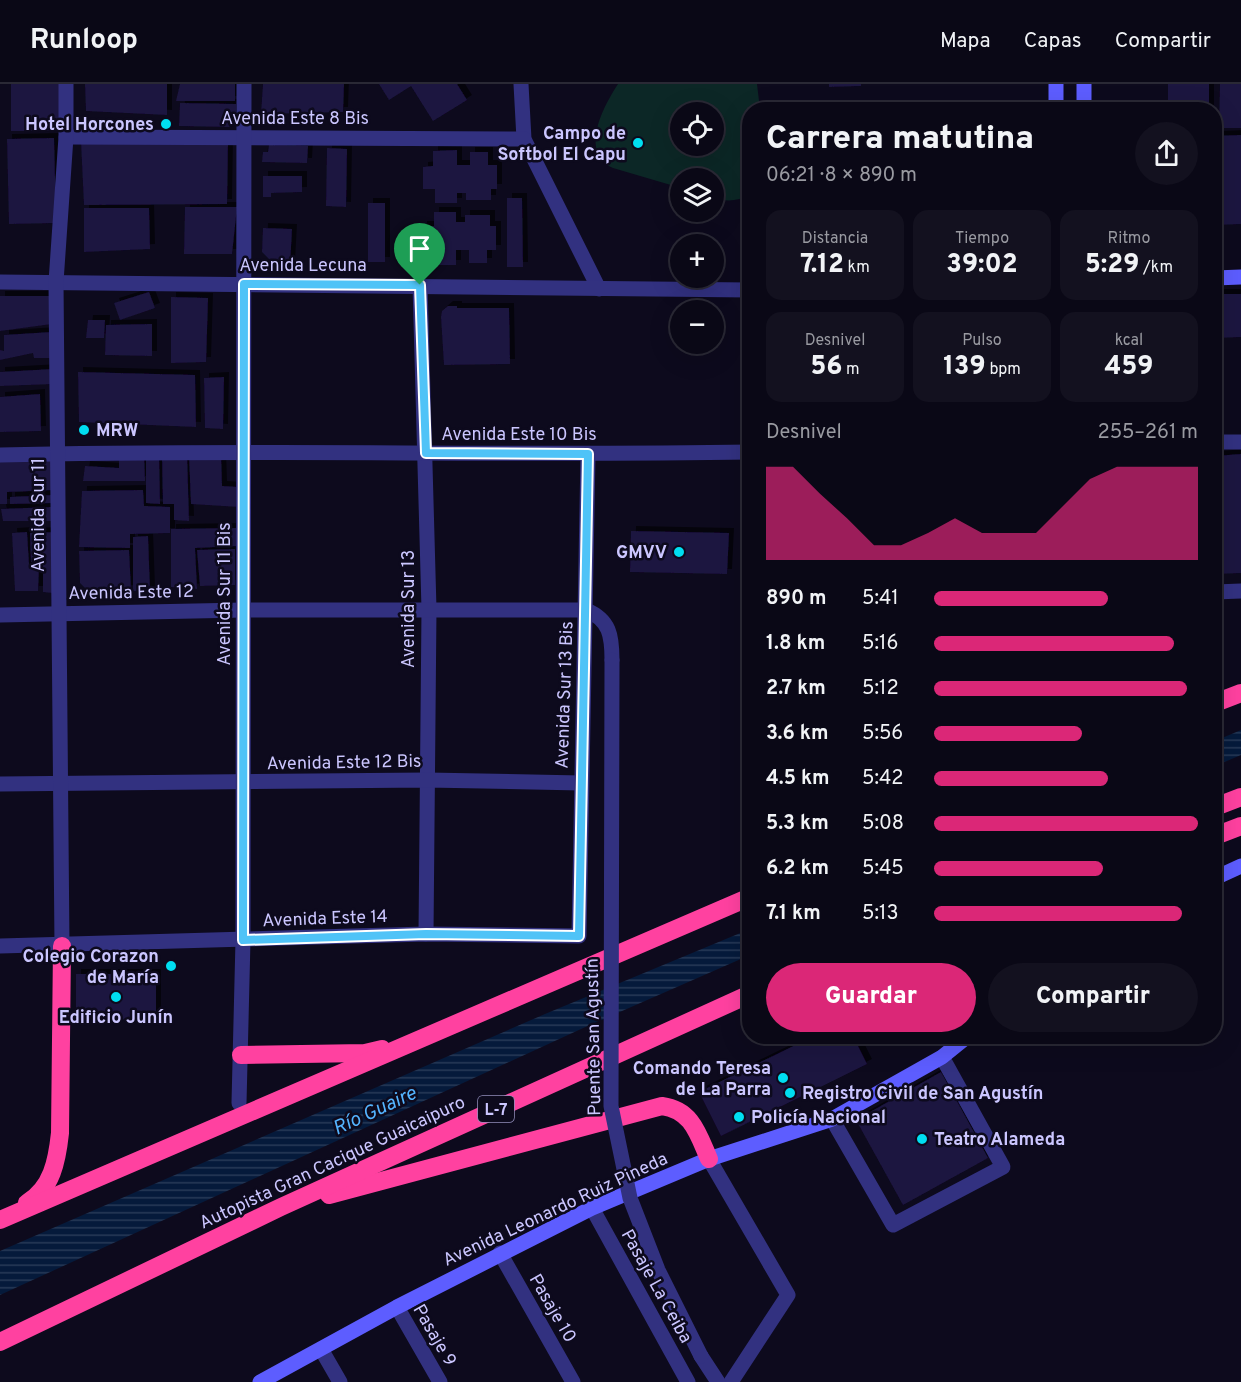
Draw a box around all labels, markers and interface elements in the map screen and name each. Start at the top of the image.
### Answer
text: Runloop [30,23,138,59]
text: Mapa [940,28,991,55]
text: Capas [1024,28,1082,55]
text: Compartir [1115,28,1211,55]
map controls [670,102,724,354]
button: locate [670,102,724,156]
street label: Avenida Este 8 Bis [221,108,369,131]
place label: Hotel Horcones [25,114,154,137]
marker: Hotel Horcones [159,117,173,131]
text: Carrera matutina [766,119,1034,161]
button: share [1135,122,1198,185]
place label: Campo de Softbol El Capu [498,123,626,167]
marker: Campo de Softbol El Capu [631,136,645,150]
text: 06:21 · 8 × 890 m [766,163,917,189]
button: layers [670,168,724,222]
pin [394,223,445,285]
text: Distancia [802,229,868,249]
text: Tiempo [955,229,1009,249]
text: Ritmo [1108,229,1150,249]
icon: arrive [403,232,436,265]
button: + [670,234,724,288]
text: 7.12 [800,249,844,282]
text: 39:02 [946,249,1018,282]
text: 5:29 [1085,249,1139,282]
street label: Avenida Lecuna [239,255,367,278]
text: km [844,258,870,278]
text: /km [1139,258,1173,278]
button: − [670,300,724,354]
text: Desnivel [805,331,865,351]
text: Pulso [962,331,1002,351]
text: kcal [1115,331,1143,351]
text: 56 [810,351,842,384]
text: 139 [943,351,986,384]
text: 459 [1105,351,1153,384]
text: m [842,360,860,380]
text: bpm [986,360,1021,380]
place label: MRW [96,420,138,443]
text: Desnivel [766,420,842,446]
text: 255–261 m [1097,420,1198,446]
marker: MRW [77,423,91,437]
street label: Avenida Este 10 Bis [441,424,597,447]
street label: Avenida Sur 11 [28,458,51,572]
street label: Avenida Sur 11 Bis [214,522,237,666]
place label: GMVV [616,542,667,565]
marker: GMVV [672,545,686,559]
street label: Avenida Sur 13 [398,550,421,668]
street label: Avenida Este 12 [68,581,194,606]
text: 890 m [766,586,827,612]
text: 5:41 [862,586,899,612]
street label: Avenida Sur 13 Bis [551,621,580,769]
text: 1.8 km [766,631,825,657]
text: 5:16 [862,631,898,657]
text: 2.7 km [766,676,826,702]
text: 5:12 [862,676,899,702]
text: 3.6 km [766,721,828,747]
text: 5:56 [862,721,903,747]
street label: Avenida Este 12 Bis [266,751,422,776]
text: 4.5 km [766,766,830,792]
text: 5:42 [862,766,904,792]
text: 5.3 km [766,811,829,837]
text: 5:08 [862,811,904,837]
text: 6.2 km [766,856,829,882]
text: 5:45 [862,856,904,882]
text: 7.1 km [766,901,821,927]
text: 5:13 [862,901,898,927]
street label: Avenida Este 14 [262,906,388,933]
place label: Colegio Corazon de María [23,946,159,990]
street label: Puente San Agustín [582,958,607,1116]
marker: Colegio Corazon de María [164,959,178,973]
button: Guardar [766,963,976,1032]
button: Compartir [988,963,1198,1032]
marker: Edificio Junín [109,990,123,1004]
place label: Edificio Junín [59,1007,173,1030]
place label: Comando Teresa de La Parra [633,1058,771,1102]
marker: Comando Teresa de La Parra [776,1071,790,1085]
water label: Río Guaire [329,1081,421,1142]
place label: Registro Civil de San Agustín [802,1083,1044,1106]
marker: Registro Civil de San Agustín [783,1086,797,1100]
street label: Autopista Gran Cacique Guaicaipuro [196,1091,469,1235]
road number: L-7 [478,1096,514,1122]
place label: Policía Nacional [751,1107,886,1130]
marker: Policía Nacional [732,1110,746,1124]
place label: Teatro Alameda [934,1129,1065,1152]
marker: Teatro Alameda [915,1132,929,1146]
street label: Avenida Leonardo Ruiz Pineda [440,1148,672,1273]
street label: Pasaje La Ceiba [615,1226,696,1348]
street label: Pasaje 10 [523,1270,581,1347]
street label: Pasaje 9 [407,1301,461,1371]

